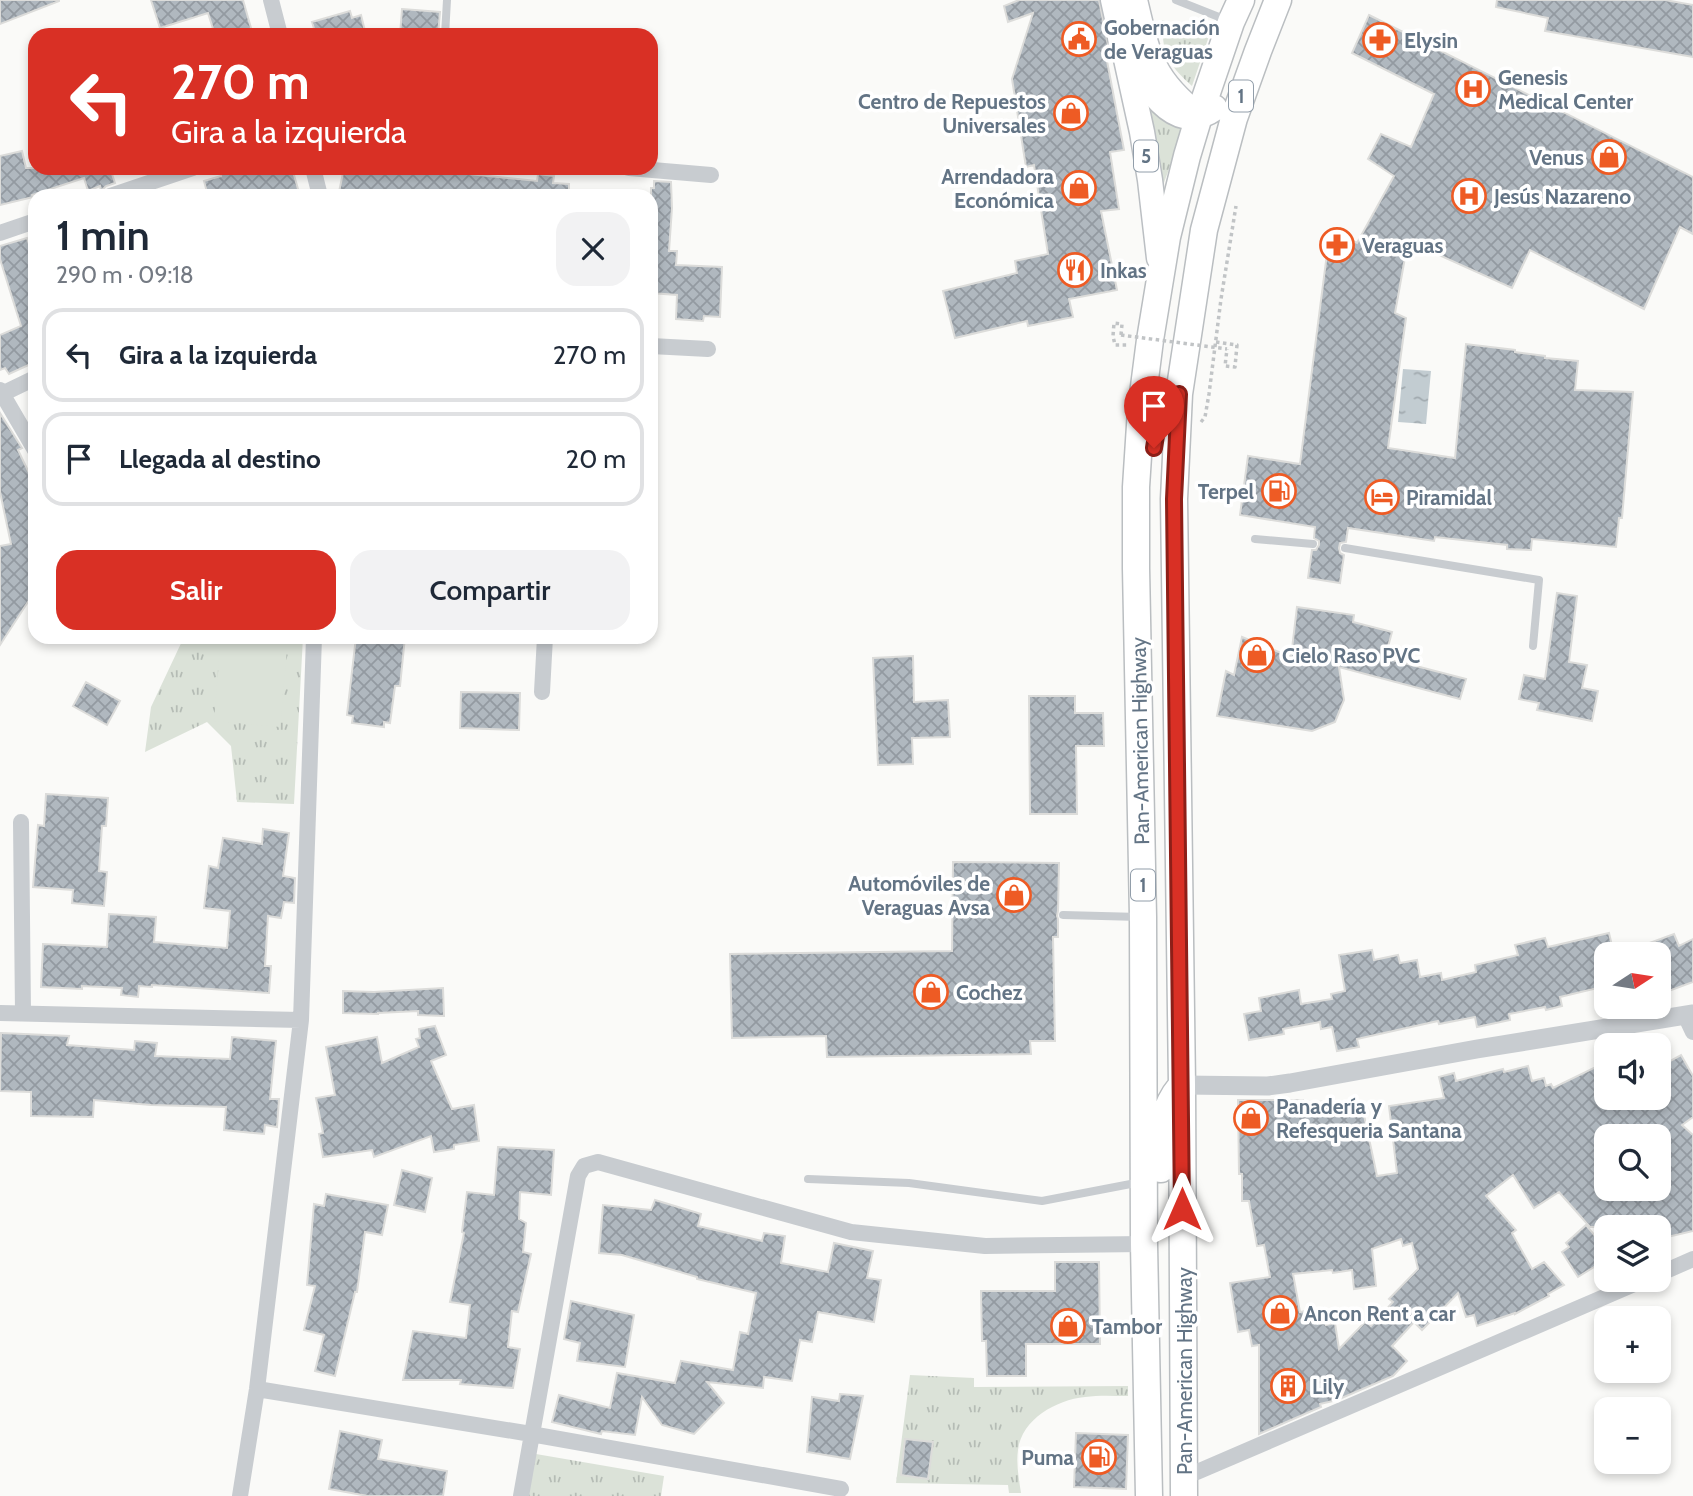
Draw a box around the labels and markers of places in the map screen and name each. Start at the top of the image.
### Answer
place label: Gobernación de Veraguas [1104,15,1220,64]
public building icon: Gobernación de Veraguas [1060,20,1098,58]
pharmacy icon: Elysin [1361,21,1399,59]
place label: Elysin [1404,28,1458,53]
place label: Genesis Medical Center [1498,65,1633,114]
hospital icon: Genesis Medical Center [1454,70,1492,108]
place label: Centro de Repuestos Universales [858,89,1046,138]
shop icon: Centro de Repuestos Universales [1052,94,1090,132]
shop icon: Venus [1590,138,1628,176]
place label: Venus [1529,145,1584,170]
place label: Arrendadora Económica [941,164,1055,213]
shop icon: Arrendadora Económica [1060,169,1098,207]
hospital icon: Jesús Nazareno [1450,177,1488,215]
place label: Jesús Nazareno [1493,184,1631,209]
pharmacy icon: Veraguas [1318,226,1356,264]
place label: Veraguas [1362,233,1444,258]
restaurant icon: Inkas [1056,251,1094,289]
place label: Inkas [1100,258,1147,283]
pin [1124,376,1184,448]
fuel station icon: Terpel [1260,472,1298,510]
hotel icon: Piramidal [1363,478,1401,516]
place label: Terpel [1198,479,1254,504]
place label: Piramidal [1406,485,1492,510]
shop icon: Cielo Raso PVC [1238,636,1276,674]
place label: Cielo Raso PVC [1282,643,1421,668]
place label: Automóviles de Veraguas Avsa [848,871,991,920]
shop icon: Automóviles de Veraguas Avsa [995,876,1033,914]
shop icon: Cochez [912,973,950,1011]
place label: Cochez [956,980,1022,1005]
place label: Panadería y Refesqueria Santana [1276,1094,1462,1143]
shop icon: Panadería y Refesqueria Santana [1232,1099,1270,1137]
shop icon: Ancon Rent a car [1261,1294,1299,1332]
place label: Ancon Rent a car [1304,1301,1456,1326]
shop icon: Tambor [1049,1307,1087,1345]
place label: Tambor [1092,1314,1162,1339]
building icon: Lily [1269,1367,1307,1405]
place label: Lily [1312,1374,1345,1399]
fuel station icon: Puma [1080,1438,1118,1476]
place label: Puma [1021,1445,1075,1470]

